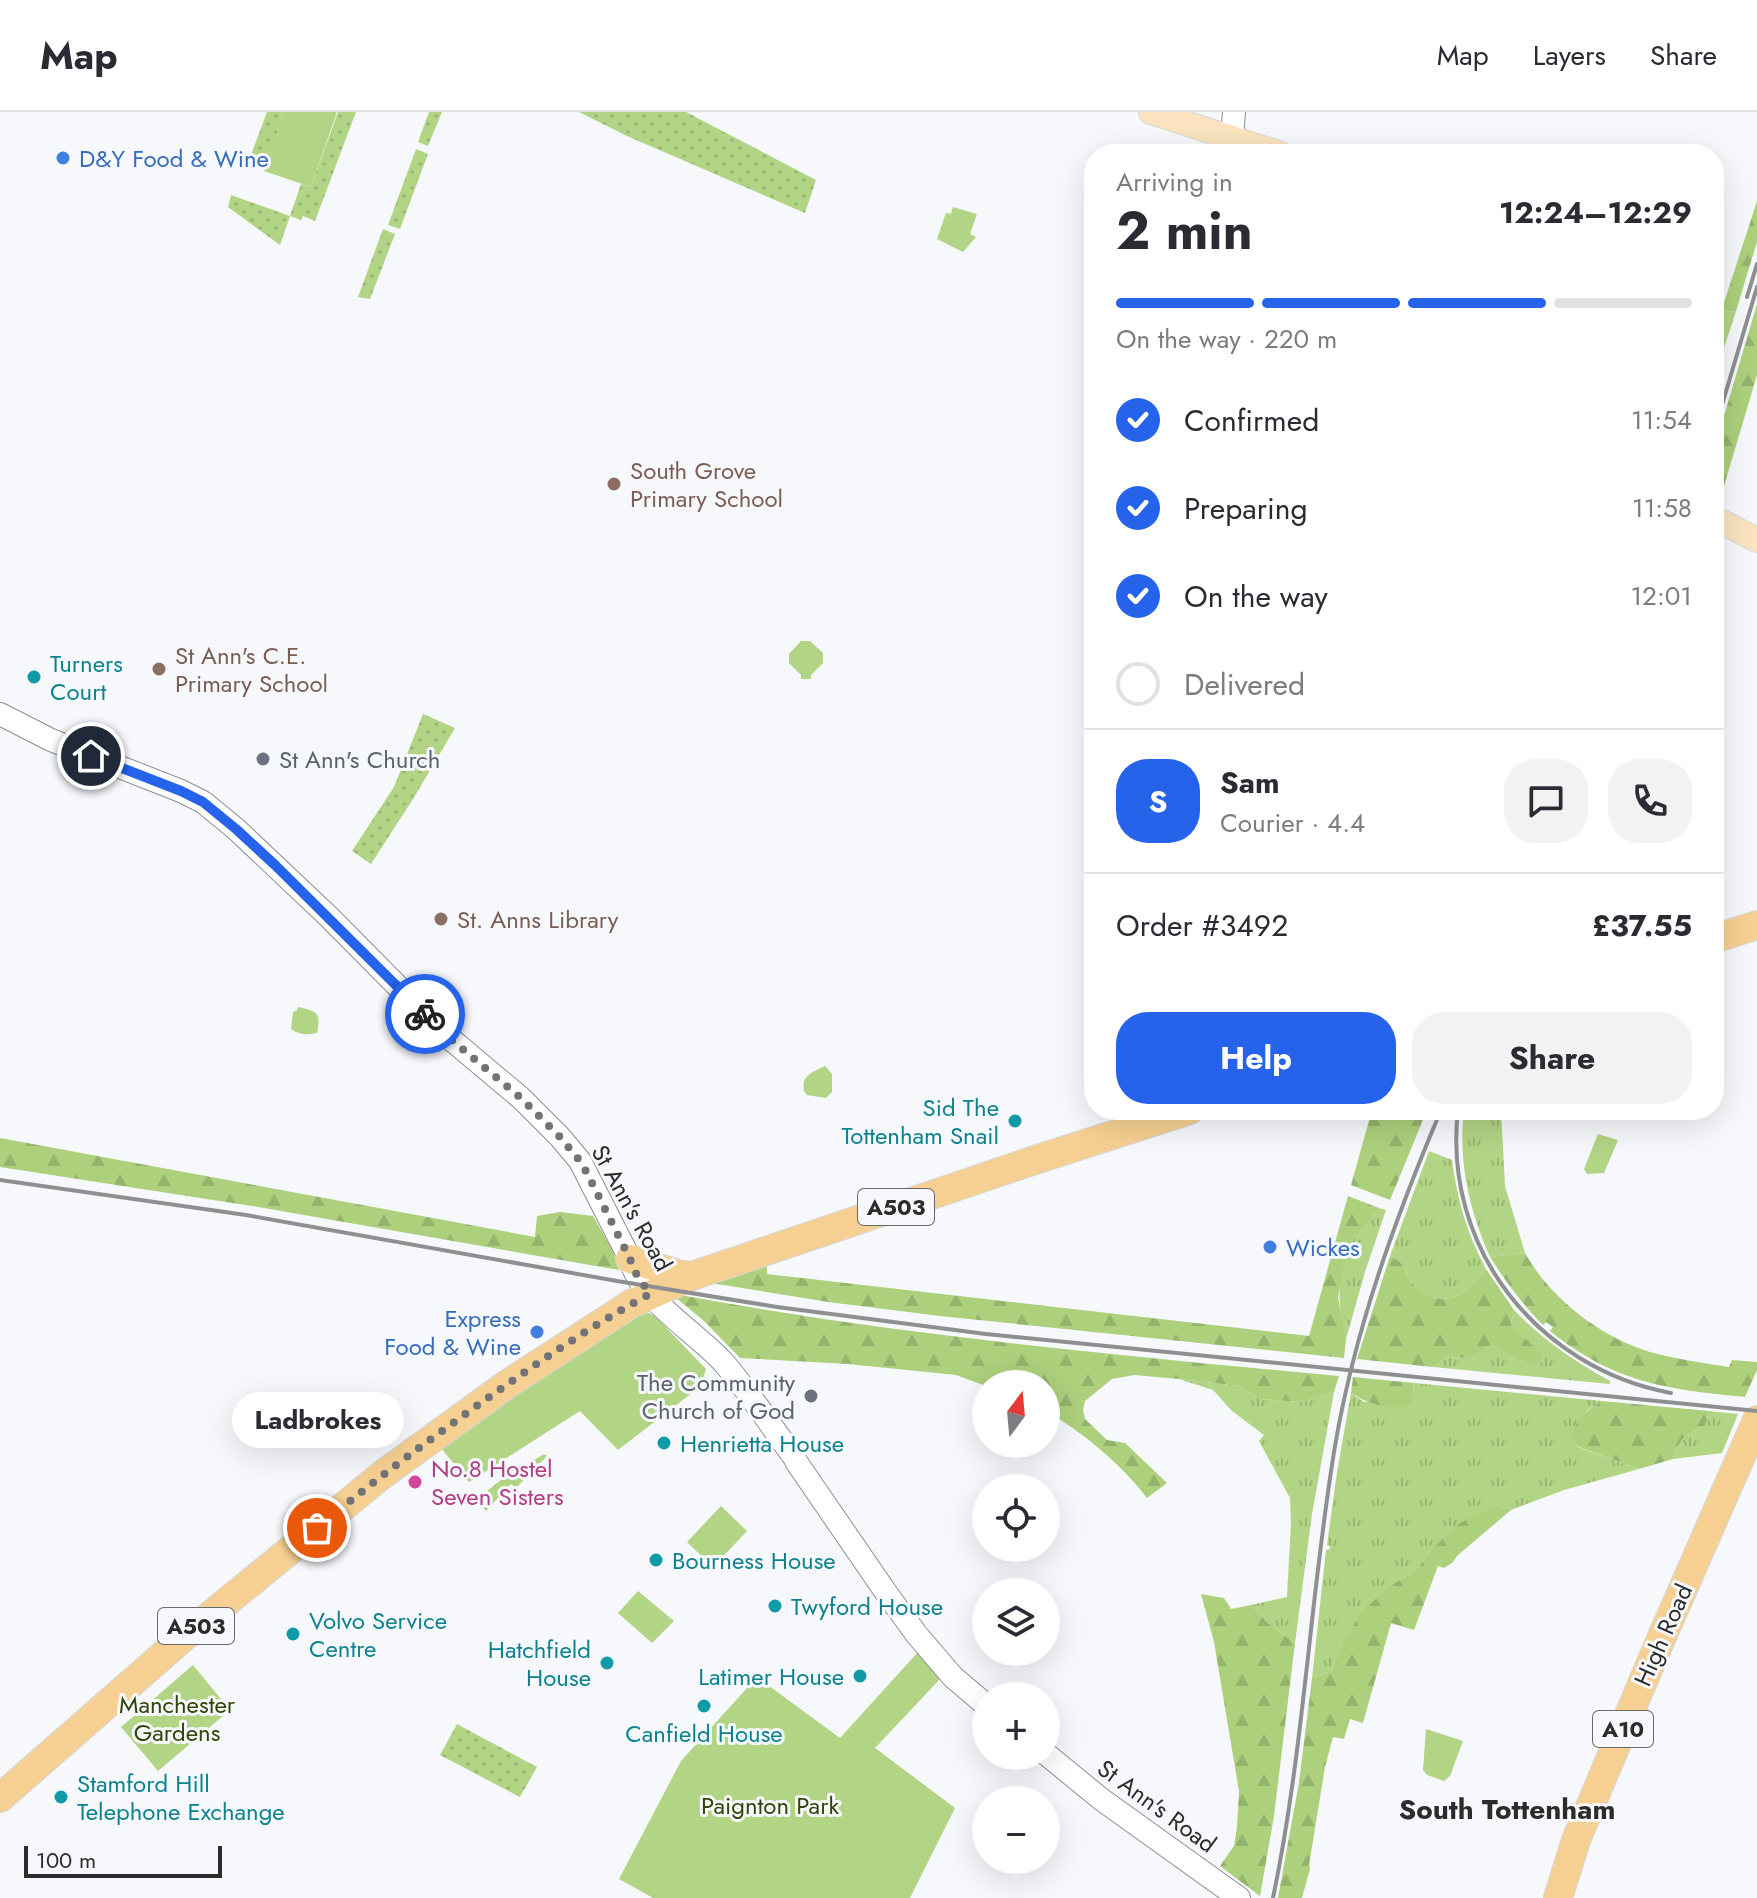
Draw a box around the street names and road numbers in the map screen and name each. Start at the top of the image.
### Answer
street label: St Ann's Road [583,1139,681,1277]
road number: A503 [858,1189,934,1225]
street label: High Road [1625,1578,1701,1692]
road number: A503 [158,1608,234,1644]
road number: A10 [1593,1711,1653,1747]
street label: St Ann's Road [1090,1751,1224,1861]

